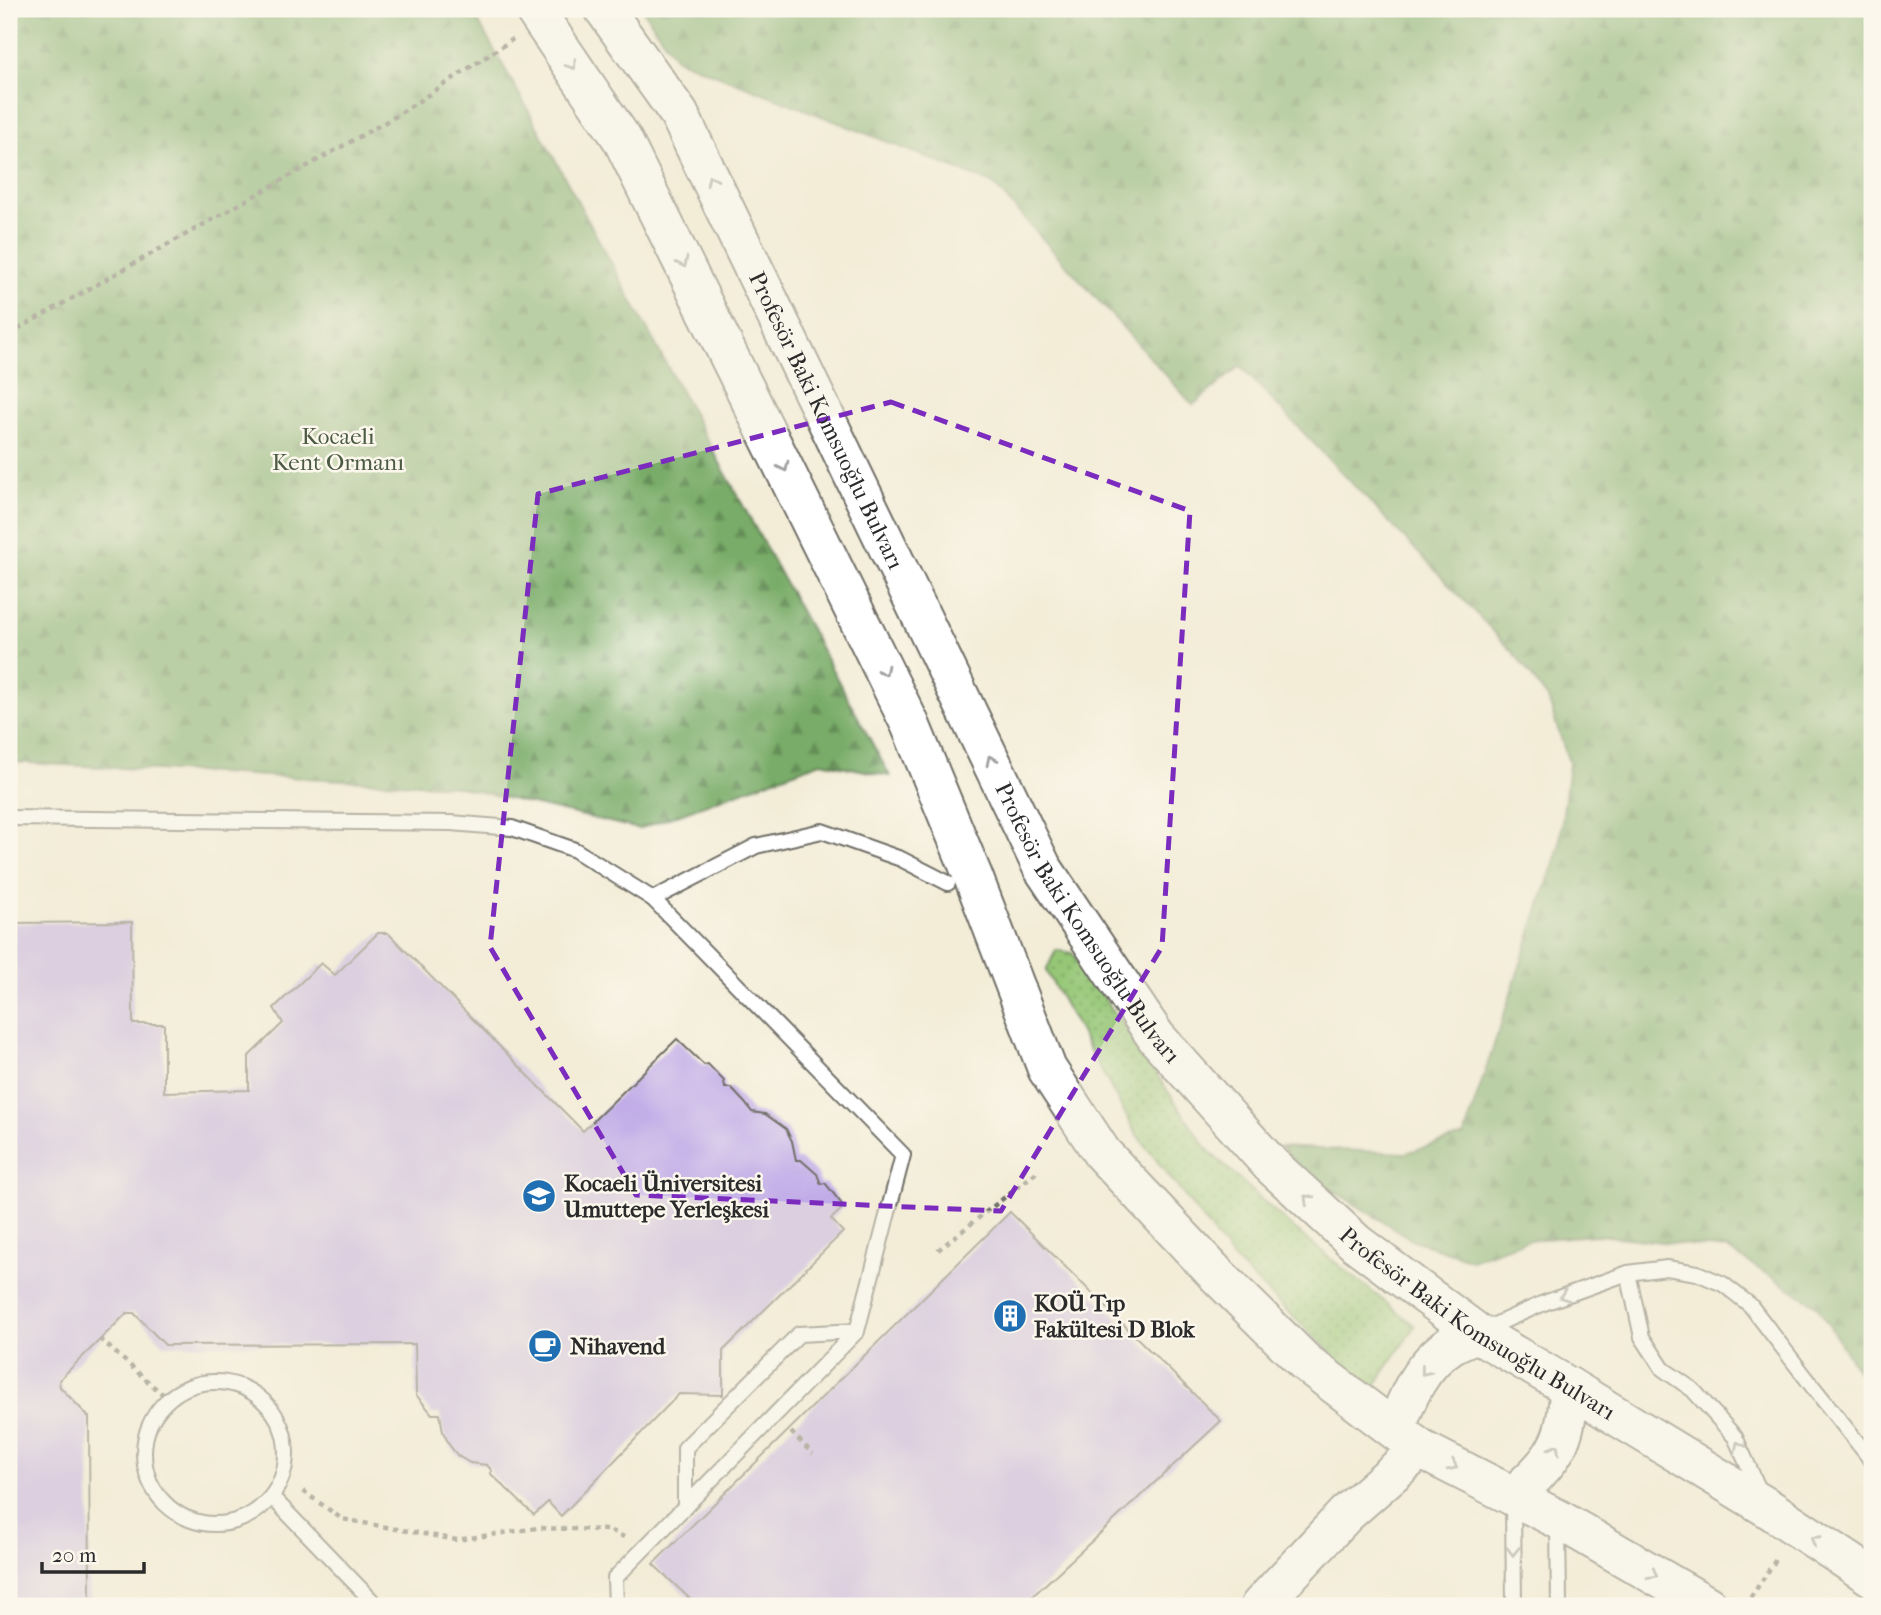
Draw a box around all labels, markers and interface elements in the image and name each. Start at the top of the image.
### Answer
one-way arrow [564,58,577,71]
one-way arrow [706,175,720,187]
one-way arrow [675,256,689,268]
street label: Profesör Baki Komsuoğlu Bulvarı [743,267,909,574]
park label: Kocaeli Kent Ormanı [272,423,404,476]
one-way arrow [775,460,789,472]
one-way arrow [876,664,890,676]
one-way arrow [985,755,999,767]
street label: Profesör Baki Komsuoğlu Bulvarı [989,778,1186,1069]
place label: Kocaeli Üniversitesi Umuttepe Yerleşkesi [563,1170,769,1223]
school or university icon: Kocaeli Üniversitesi Umuttepe Yerleşkesi [520,1177,558,1215]
one-way arrow [1303,1195,1316,1208]
street label: Profesör Baki Komsuoğlu Bulvarı [1334,1222,1620,1426]
one-way arrow [1558,1288,1570,1302]
place label: KOÜ Tıp Fakültesi D Blok [1033,1290,1196,1343]
building icon: KOÜ Tıp Fakültesi D Blok [991,1297,1029,1335]
cafe icon: Nihavend [526,1327,564,1365]
place label: Nihavend [570,1333,667,1360]
one-way arrow [1421,1364,1434,1376]
one-way arrow [1734,1441,1748,1453]
one-way arrow [1547,1443,1561,1456]
one-way arrow [1446,1457,1458,1471]
scale bar [42,1531,144,1575]
one-way arrow [1810,1535,1823,1548]
text: 20 m [52,1543,97,1567]
one-way arrow [1506,1546,1521,1557]
one-way arrow [1646,1566,1658,1579]

